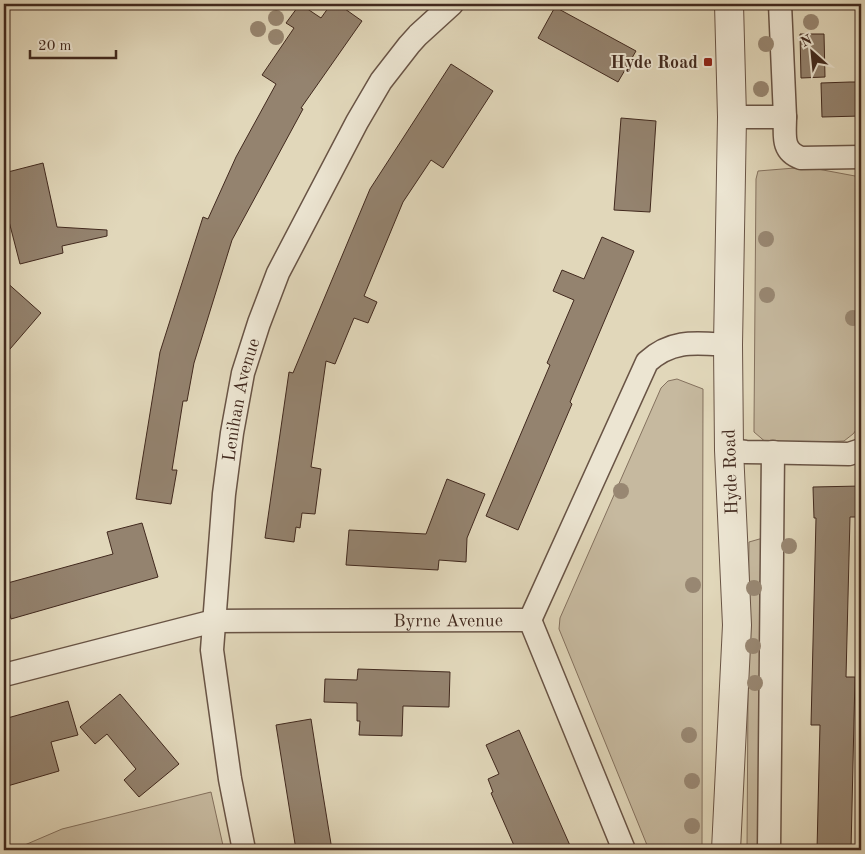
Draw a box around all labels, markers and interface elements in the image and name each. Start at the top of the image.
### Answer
scale bar [30,28,116,60]
north arrow [788,28,838,78]
text: N [799,33,815,50]
text: 20 m [38,39,72,54]
place label: Hyde Road [610,54,698,72]
marker: Hyde Road [702,56,714,68]
street label: Lenihan Avenue [220,336,264,462]
street label: Hyde Road [721,429,741,515]
street label: Byrne Avenue [393,612,503,630]

